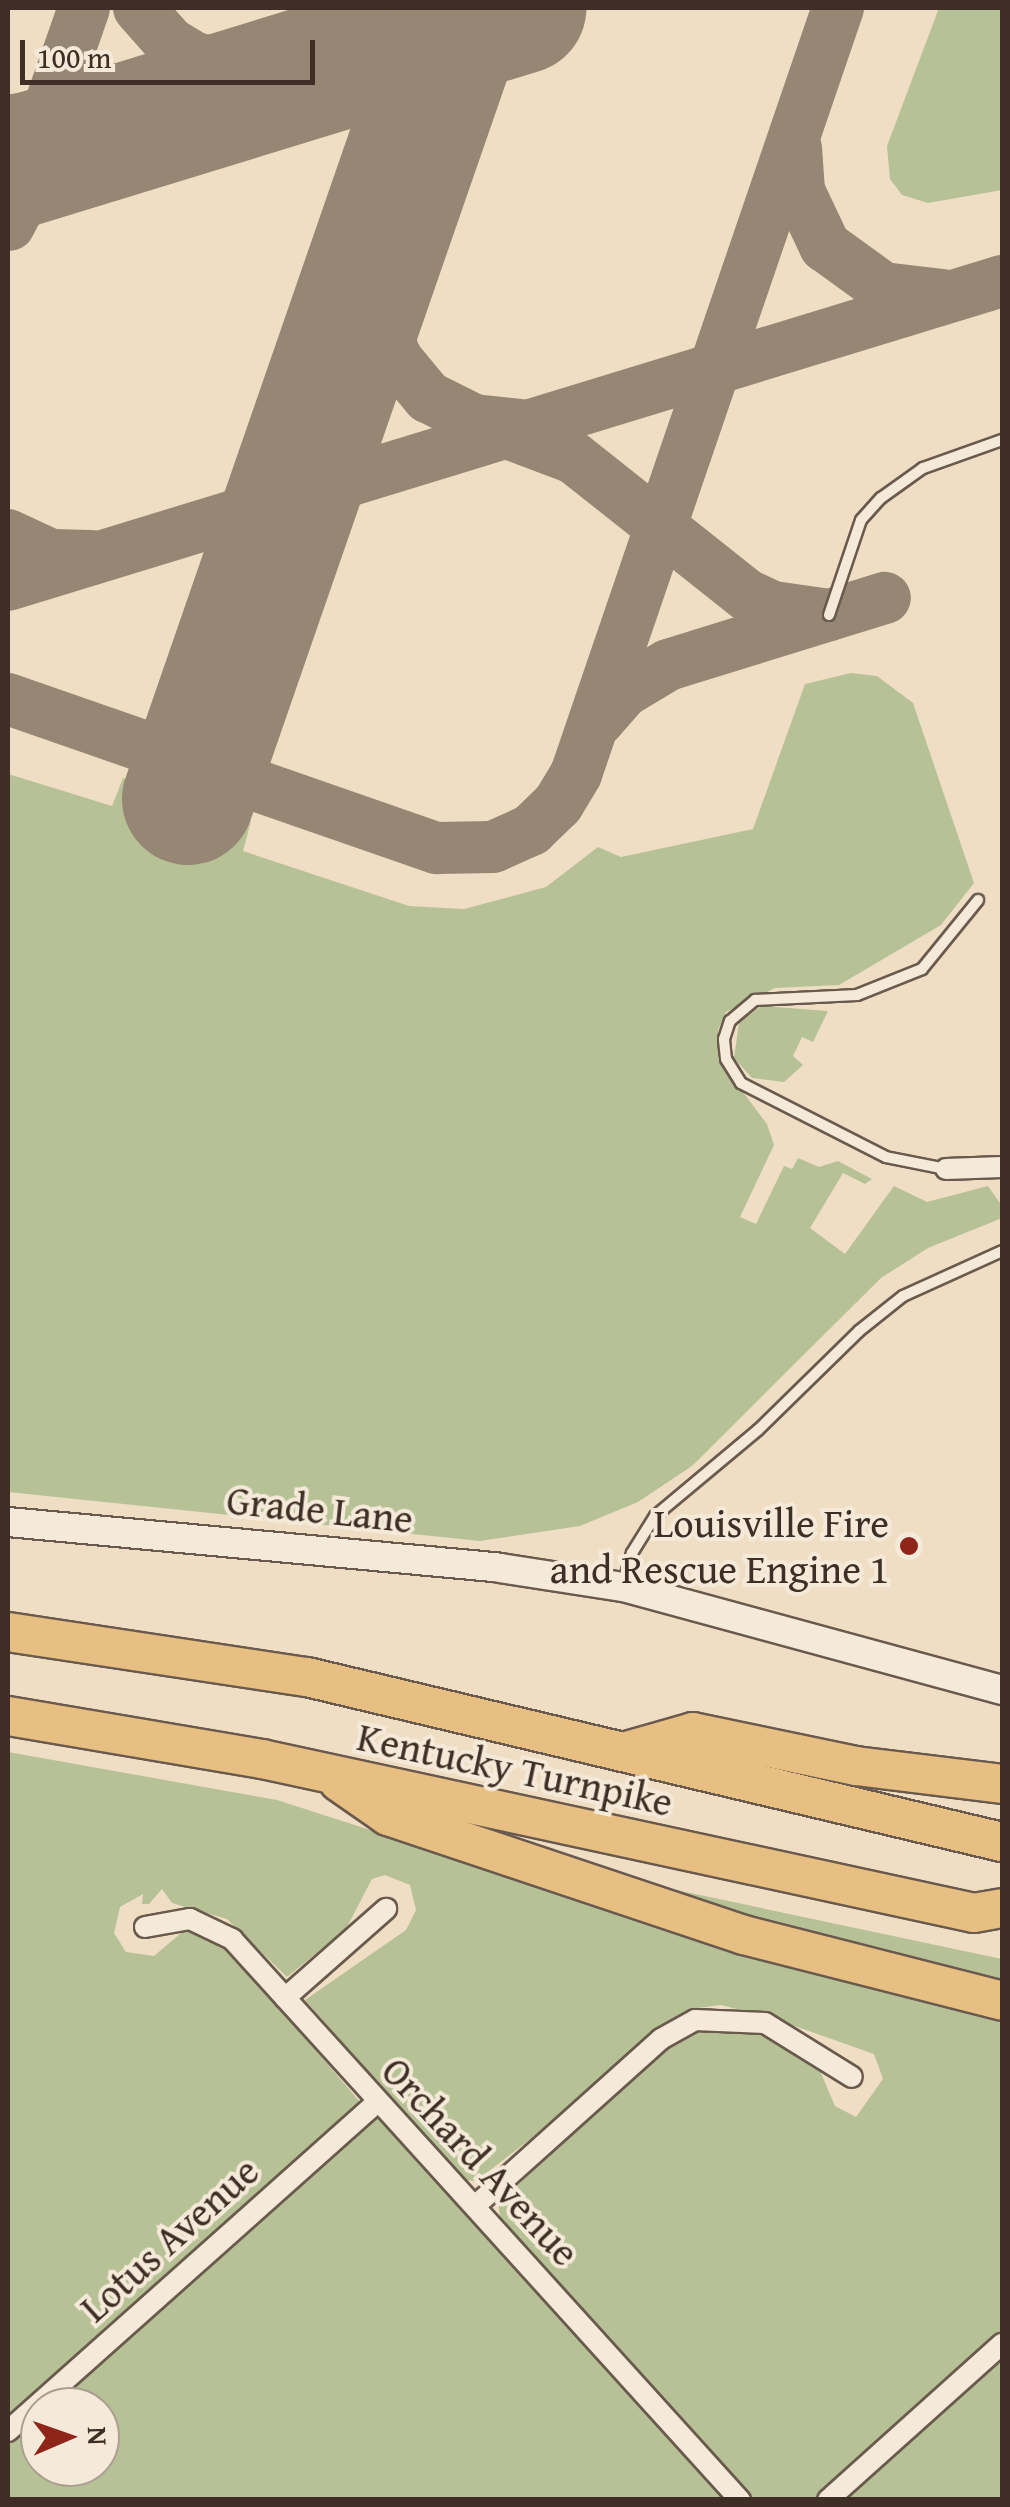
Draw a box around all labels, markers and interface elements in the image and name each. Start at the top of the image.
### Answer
scale bar [25,20,320,82]
text: 100 m [37,35,111,79]
street label: Grade Lane [224,1475,416,1543]
place label: Louisville Fire and Rescue Engine 1 [550,1499,889,1593]
marker: Louisville Fire and Rescue Engine 1 [898,1535,920,1557]
street label: Kentucky Turnpike [353,1712,677,1826]
street label: Orchard Avenue [372,2047,590,2275]
street label: Lotus Avenue [70,2146,268,2332]
north arrow [20,2387,120,2487]
text: N [78,2426,119,2446]

